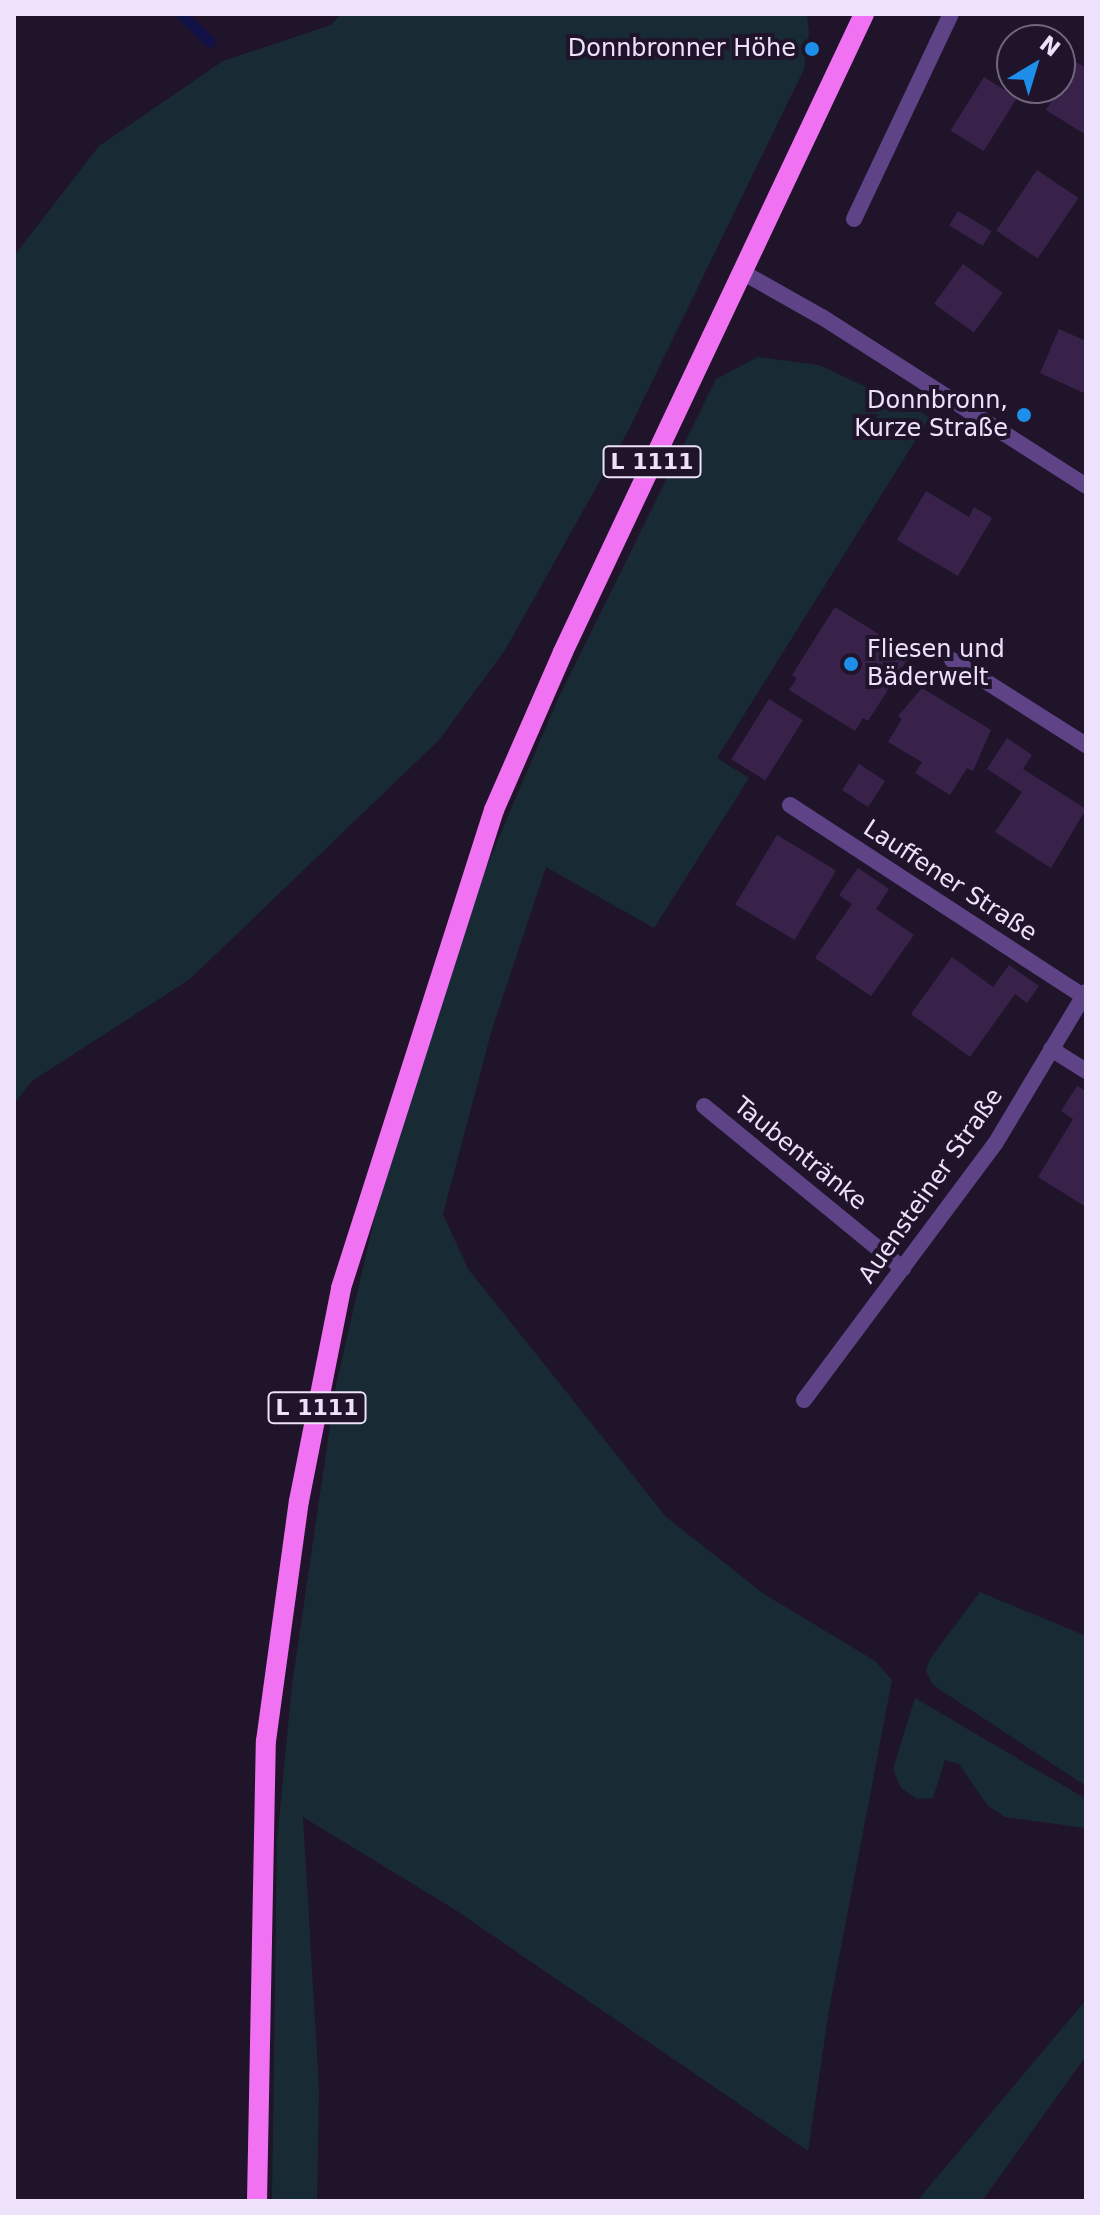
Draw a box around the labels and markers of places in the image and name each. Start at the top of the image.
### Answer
place label: Donnbronner Höhe [568,35,796,63]
marker: Donnbronner Höhe [803,40,821,58]
place label: Donnbronn, Kurze Straße [854,387,1008,443]
marker: Donnbronn, Kurze Straße [1015,406,1033,424]
place label: Fliesen und Bäderwelt [867,636,1005,692]
marker: Fliesen und Bäderwelt [842,655,860,673]

